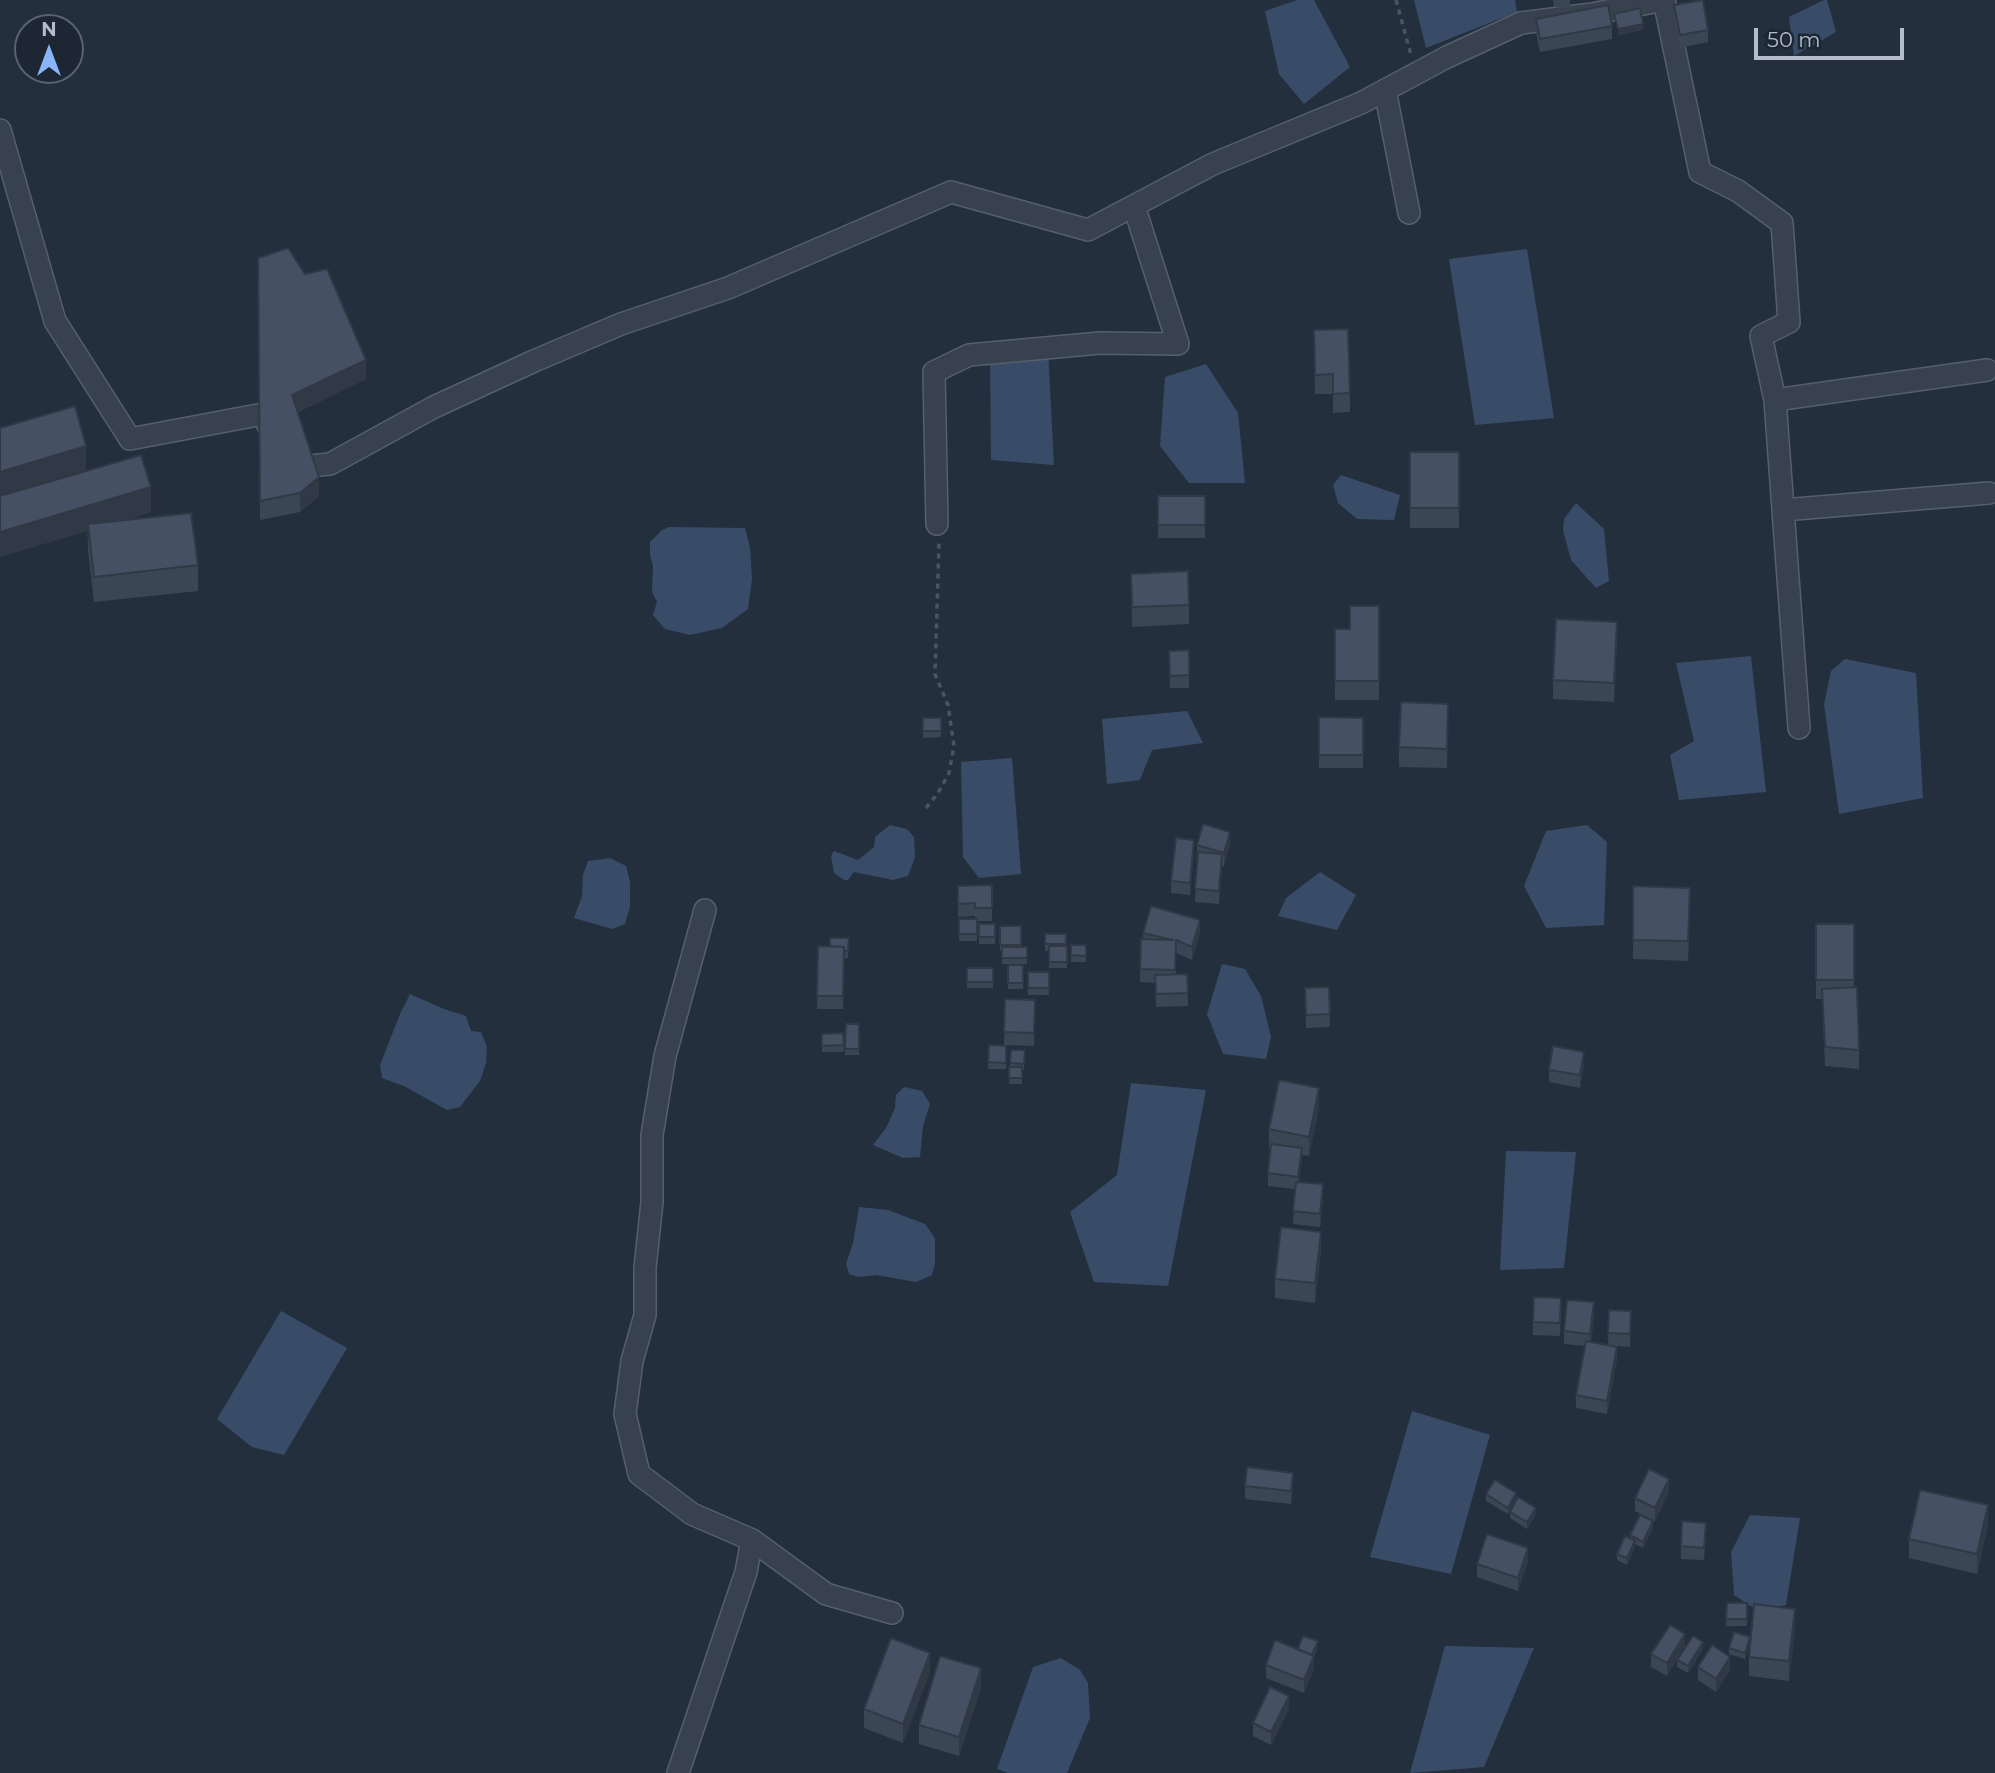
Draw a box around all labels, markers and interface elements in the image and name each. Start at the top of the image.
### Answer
north arrow [14,14,84,84]
scale bar [1757,14,1908,58]
text: N [41,18,57,41]
text: 50 m [1767,27,1821,52]

